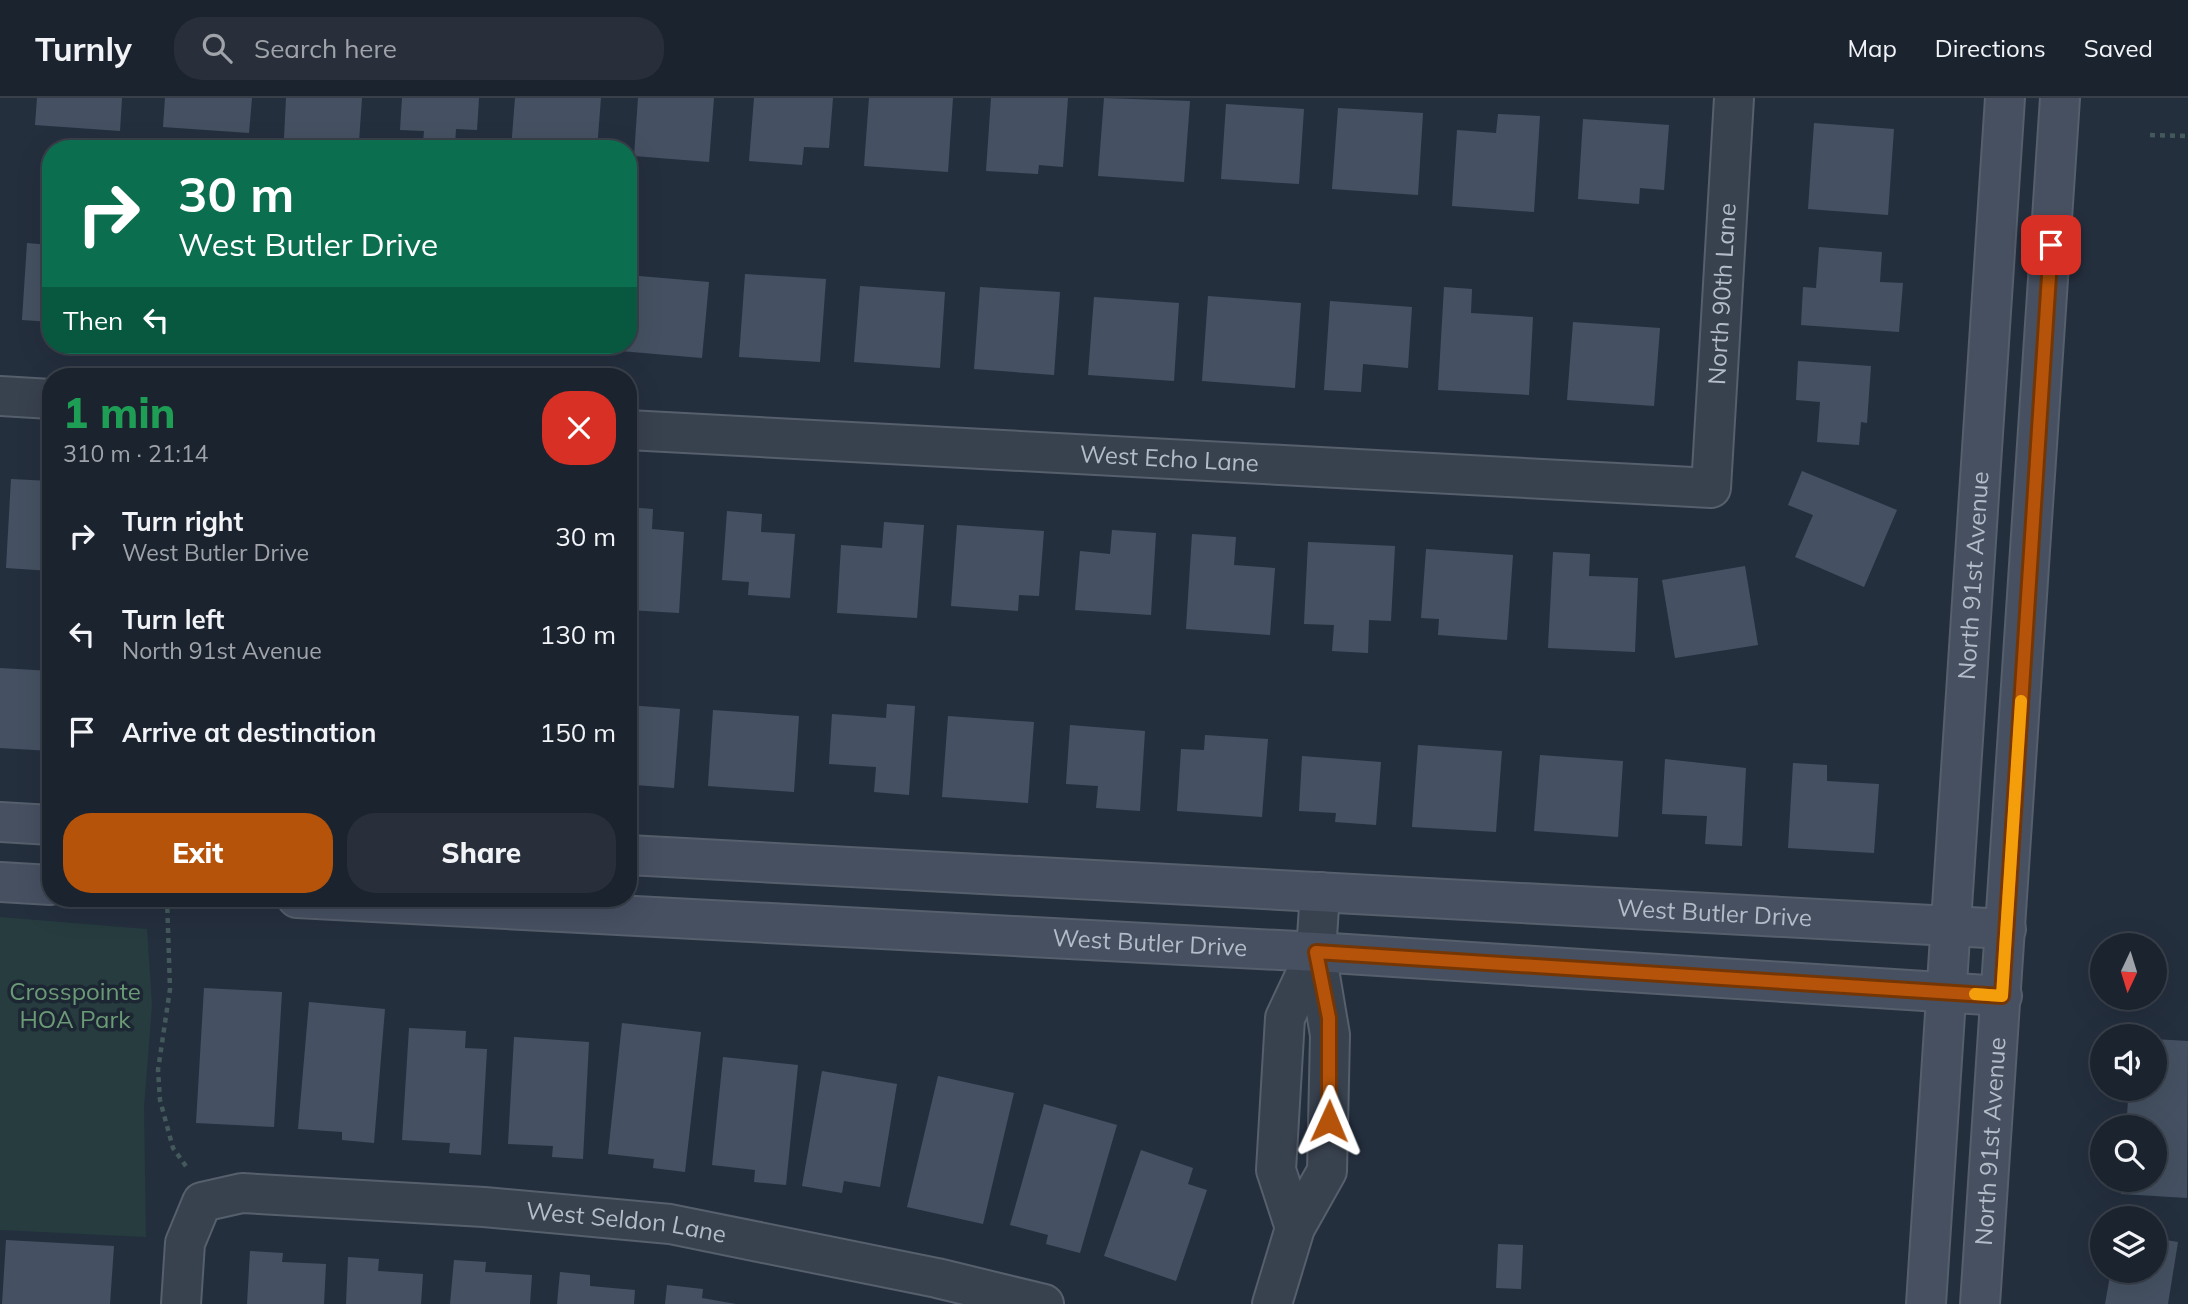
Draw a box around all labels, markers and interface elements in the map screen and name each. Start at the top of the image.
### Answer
search box [174,17,664,80]
text: Turnly [35,28,132,69]
icon: search [198,29,236,67]
text: Search here [254,32,397,65]
text: Map [1847,33,1897,63]
text: Directions [1935,33,2046,63]
text: Saved [2084,33,2153,63]
text: 30 m [178,163,294,224]
icon: right [63,168,154,259]
street label: North 90th Lane [1701,202,1742,386]
pin [2021,215,2081,275]
text: West Butler Drive [178,224,438,264]
icon: arrive [2032,226,2070,264]
icon: left [137,301,175,339]
text: Then [63,304,123,337]
text: 1 min [63,386,176,439]
button: close [542,391,616,465]
street label: West Echo Lane [1079,438,1260,478]
text: 310 m · 21:14 [63,439,208,468]
street label: North 91st Avenue [1951,470,1995,681]
text: Turn right [122,505,243,538]
icon: right [63,517,101,555]
text: 30 m [555,520,616,553]
text: West Butler Drive [122,538,309,567]
text: Turn left [122,603,224,636]
icon: left [63,615,101,653]
text: 130 m [540,618,616,651]
text: North 91st Avenue [122,636,322,665]
icon: arrive [63,713,101,751]
text: Arrive at destination [122,716,377,749]
text: 150 m [540,716,616,749]
button: Exit [63,813,333,893]
button: Share [347,813,616,893]
street label: West Butler Drive [1616,892,1813,933]
street label: West Butler Drive [1052,922,1248,962]
north arrow [2090,933,2166,1010]
map controls [2090,933,2167,1283]
park label: Crosspointe HOA Park [9,976,141,1034]
button: sound [2090,1024,2167,1101]
street label: North 91st Avenue [1968,1036,2012,1246]
position arrow [1292,1084,1366,1158]
button: search [2090,1115,2167,1192]
street label: West Seldon Lane [525,1195,729,1249]
button: layers [2090,1206,2167,1283]

